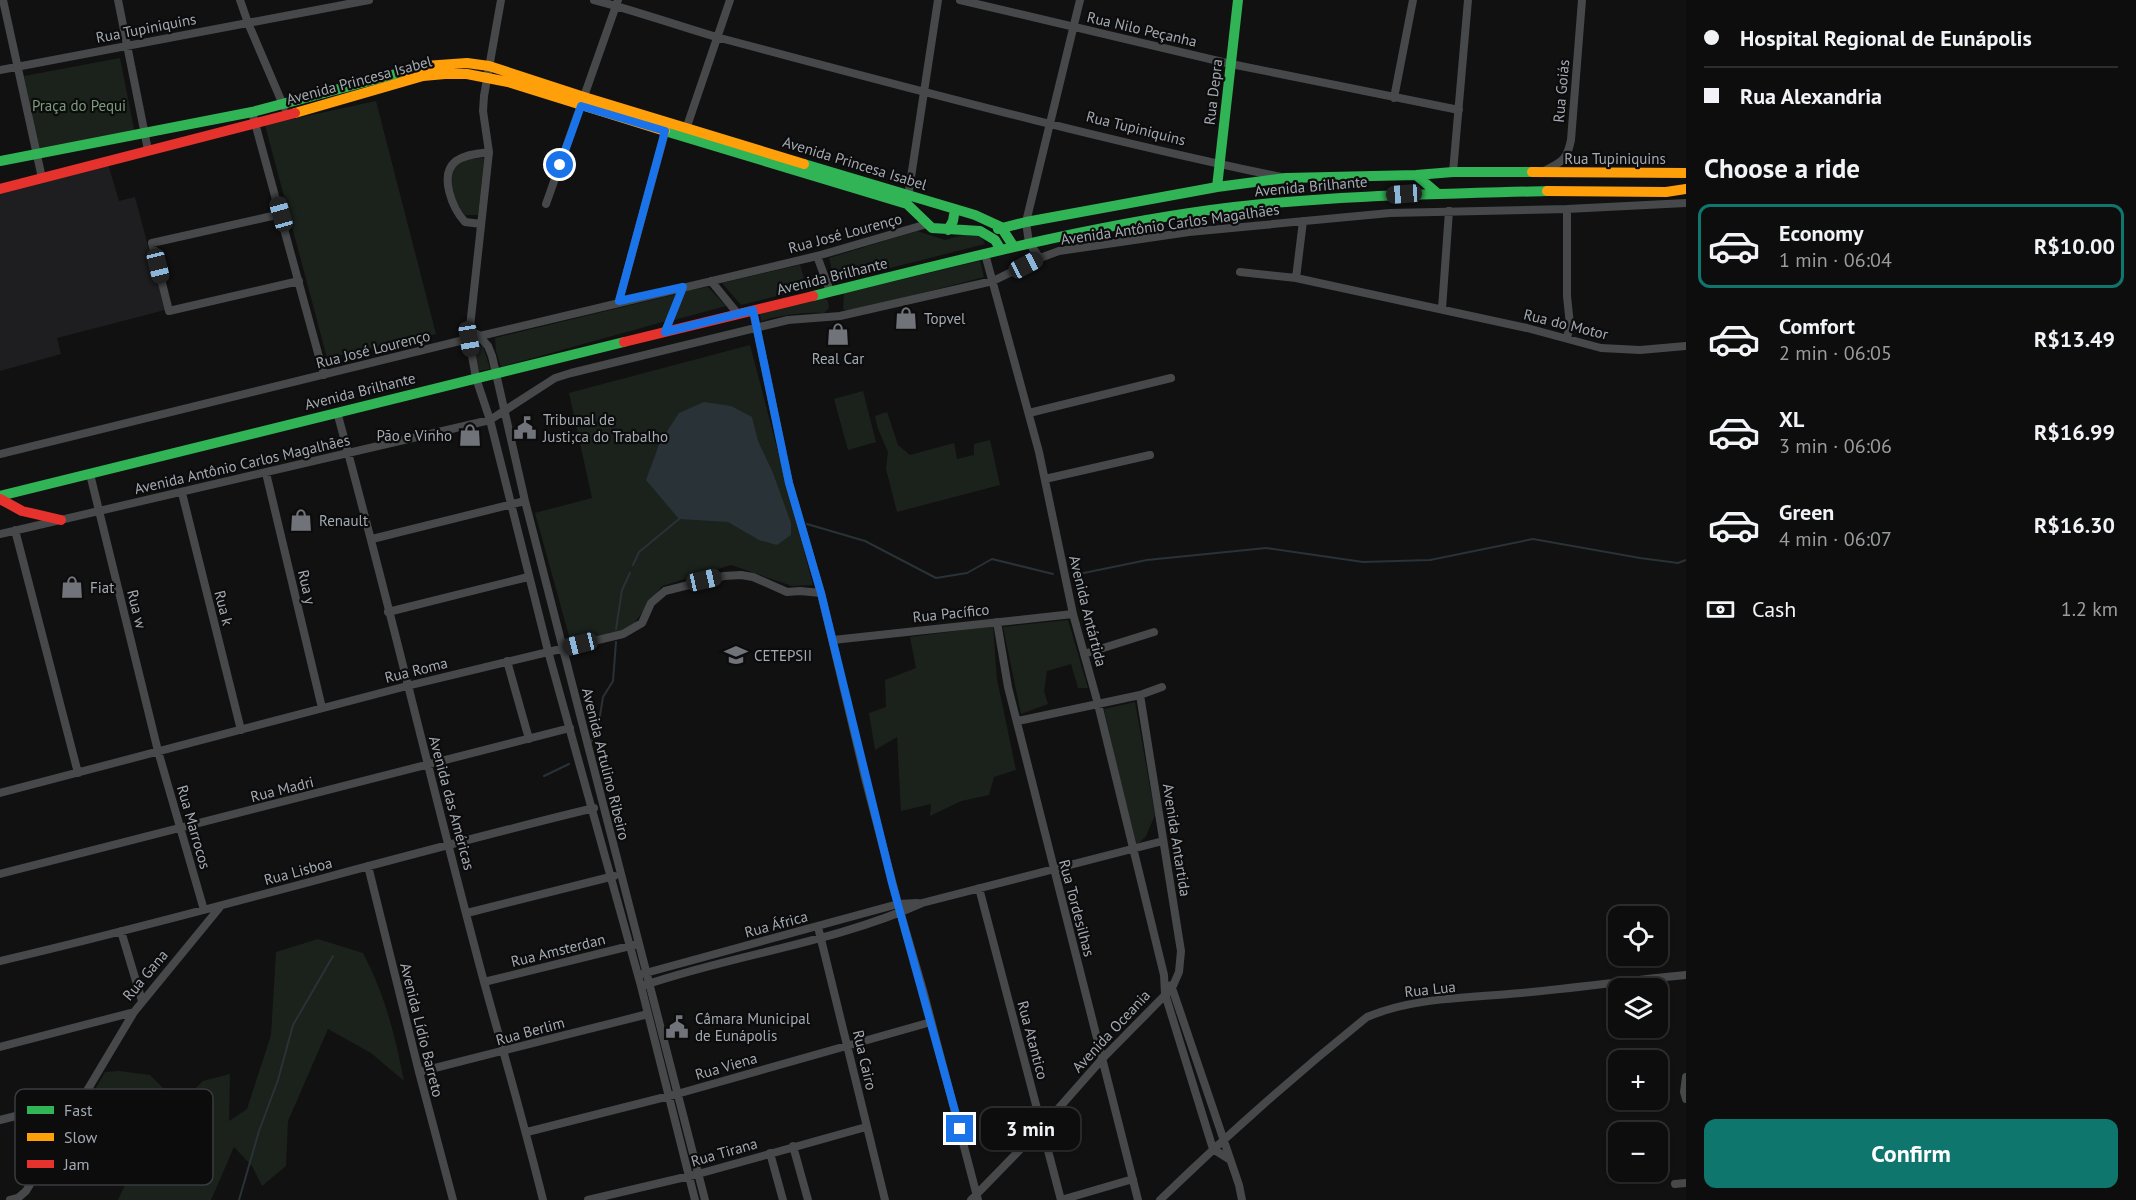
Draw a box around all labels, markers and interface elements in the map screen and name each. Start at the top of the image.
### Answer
street label: Rua Nilo Peçanha [1085,7,1199,51]
street label: Rua Tupiniquins [94,9,198,47]
text: Hospital Regional de Eunápolis [1740,24,2032,52]
street label: Avenida Princesa Isabel [284,51,434,109]
street label: Rua Depra [1200,58,1226,126]
street label: Rua Goiás [1549,59,1573,123]
text: Rua Alexandria [1740,82,1882,110]
park label: Praça do Pequi [32,96,126,115]
street label: Rua Tupiniquins [1084,106,1188,150]
street label: Avenida Princesa Isabel [781,132,930,194]
street label: Rua Tupiniquins [1564,149,1666,168]
route start [546,151,573,178]
text: Choose a ride [1704,151,1860,185]
street label: Avenida Brilhante [1254,172,1368,200]
car [1385,184,1423,204]
car [267,194,295,234]
street label: Avenida Antônio Carlos Magalhães [1059,199,1281,249]
street label: Rua José Lourenço [786,209,904,257]
icon: car [1707,219,1761,273]
text: Economy [1779,219,1863,247]
text: R$10.00 [2034,232,2115,260]
car [145,246,171,286]
text: 1 min · 06:04 [1779,247,1892,273]
car [1006,249,1046,281]
street label: Avenida Brilhante [775,253,889,299]
street label: Rua do Motor [1522,304,1610,344]
shop icon: Topvel [893,305,919,331]
place label: Topvel [924,309,966,328]
icon: car [1707,312,1761,366]
text: Comfort [1779,312,1855,340]
car [457,320,481,358]
shop icon: Real Car [825,321,851,347]
text: R$13.49 [2034,325,2115,353]
street label: Rua José Lourenço [314,326,432,372]
text: 2 min · 06:05 [1779,340,1892,366]
place label: Real Car [812,349,864,368]
street label: Avenida Brilhante [303,368,417,414]
icon: car [1707,405,1761,459]
text: XL [1779,405,1804,433]
place label: Tribunal de Justi;ca do Trabalho [542,410,668,446]
public building icon: Tribunal de Justi;ca do Trabalho [512,415,538,441]
text: R$16.99 [2034,418,2115,446]
shop icon: Pão e Vinho [457,422,483,448]
place label: Pão e Vinho [376,426,452,445]
street label: Avenida Antônio Carlos Magalhães [132,430,352,498]
text: 3 min · 06:06 [1779,433,1892,459]
icon: car [1707,498,1761,552]
text: Green [1779,498,1834,526]
shop icon: Renault [288,507,314,533]
place label: Renault [319,511,368,530]
text: R$16.30 [2034,511,2115,539]
text: 4 min · 06:07 [1779,526,1892,552]
street label: Avenida Antártida [1065,553,1111,669]
car [684,567,724,593]
street label: Rua y [294,568,320,606]
shop icon: Fiat [59,574,85,600]
place label: Fiat [90,578,114,597]
street label: Rua w [123,588,151,630]
street label: Rua k [210,588,238,628]
icon: cash [1704,593,1737,626]
text: Cash [1752,595,1796,623]
text: 1.2 km [2061,596,2118,622]
street label: Rua Pacífico [912,600,990,626]
car [560,631,600,657]
school or university icon: CETEPSII [723,642,749,668]
place label: CETEPSII [754,646,812,665]
street label: Rua Roma [383,653,449,687]
street label: Avenida Artulino Ribeiro [578,686,634,842]
street label: Avenida das Américas [425,734,479,872]
street label: Rua Madri [248,772,316,806]
street label: Avenida Antartida [1159,782,1195,898]
street label: Rua Marrocos [173,783,215,871]
street label: Rua Lisboa [262,853,334,889]
street label: Rua Tordesilhas [1055,857,1099,959]
street label: Rua África [742,906,810,942]
map controls [1608,906,1668,1182]
button: locate [1608,906,1668,966]
street label: Rua Amsterdan [509,929,607,971]
street label: Rua Gana [118,946,172,1004]
street label: Avenida Lídio Barreto [396,961,448,1099]
street label: Rua Lua [1403,977,1457,1001]
button: layers [1608,978,1668,1038]
street label: Avenida Oceania [1068,986,1154,1076]
street label: Rua Atantico [1013,999,1053,1081]
place label: Câmara Municipal de Eunápolis [695,1009,811,1045]
street label: Rua Berlim [494,1013,566,1049]
public building icon: Câmara Municipal de Eunápolis [664,1014,690,1040]
street label: Rua Cairo [849,1028,881,1092]
street label: Rua Viena [693,1048,759,1084]
button: + [1608,1050,1668,1110]
legend [15,1089,213,1185]
text: Fast [64,1100,93,1120]
callout: 3 min [981,1108,1080,1150]
route end [946,1115,973,1142]
text: 3 min [1006,1116,1055,1142]
button: Confirm [1704,1119,2118,1188]
button: − [1608,1122,1668,1182]
text: Slow [64,1127,98,1147]
street label: Rua Tirana [689,1133,759,1171]
text: Jam [63,1154,90,1174]

